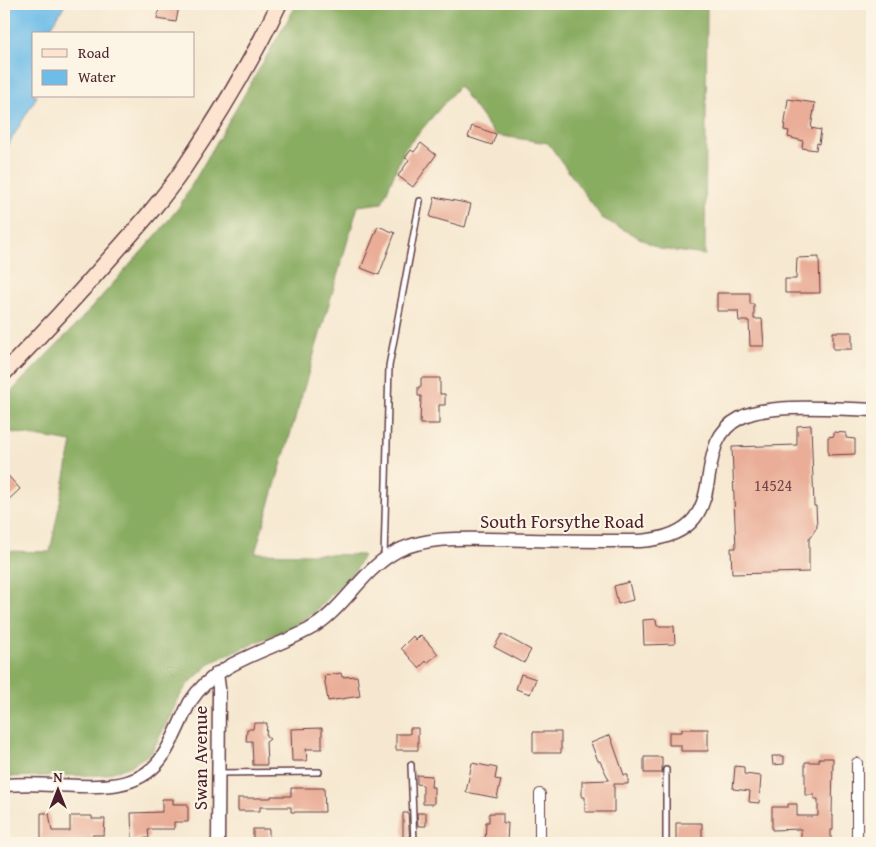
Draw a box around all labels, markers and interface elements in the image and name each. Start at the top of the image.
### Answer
legend [32,32,195,98]
text: Road [78,42,109,63]
text: Water [78,66,116,87]
house number: 14524 [754,473,793,497]
street label: South Forsythe Road [480,507,645,535]
street label: Swan Avenue [186,706,214,810]
north arrow [32,764,82,814]
text: N [53,767,63,787]

